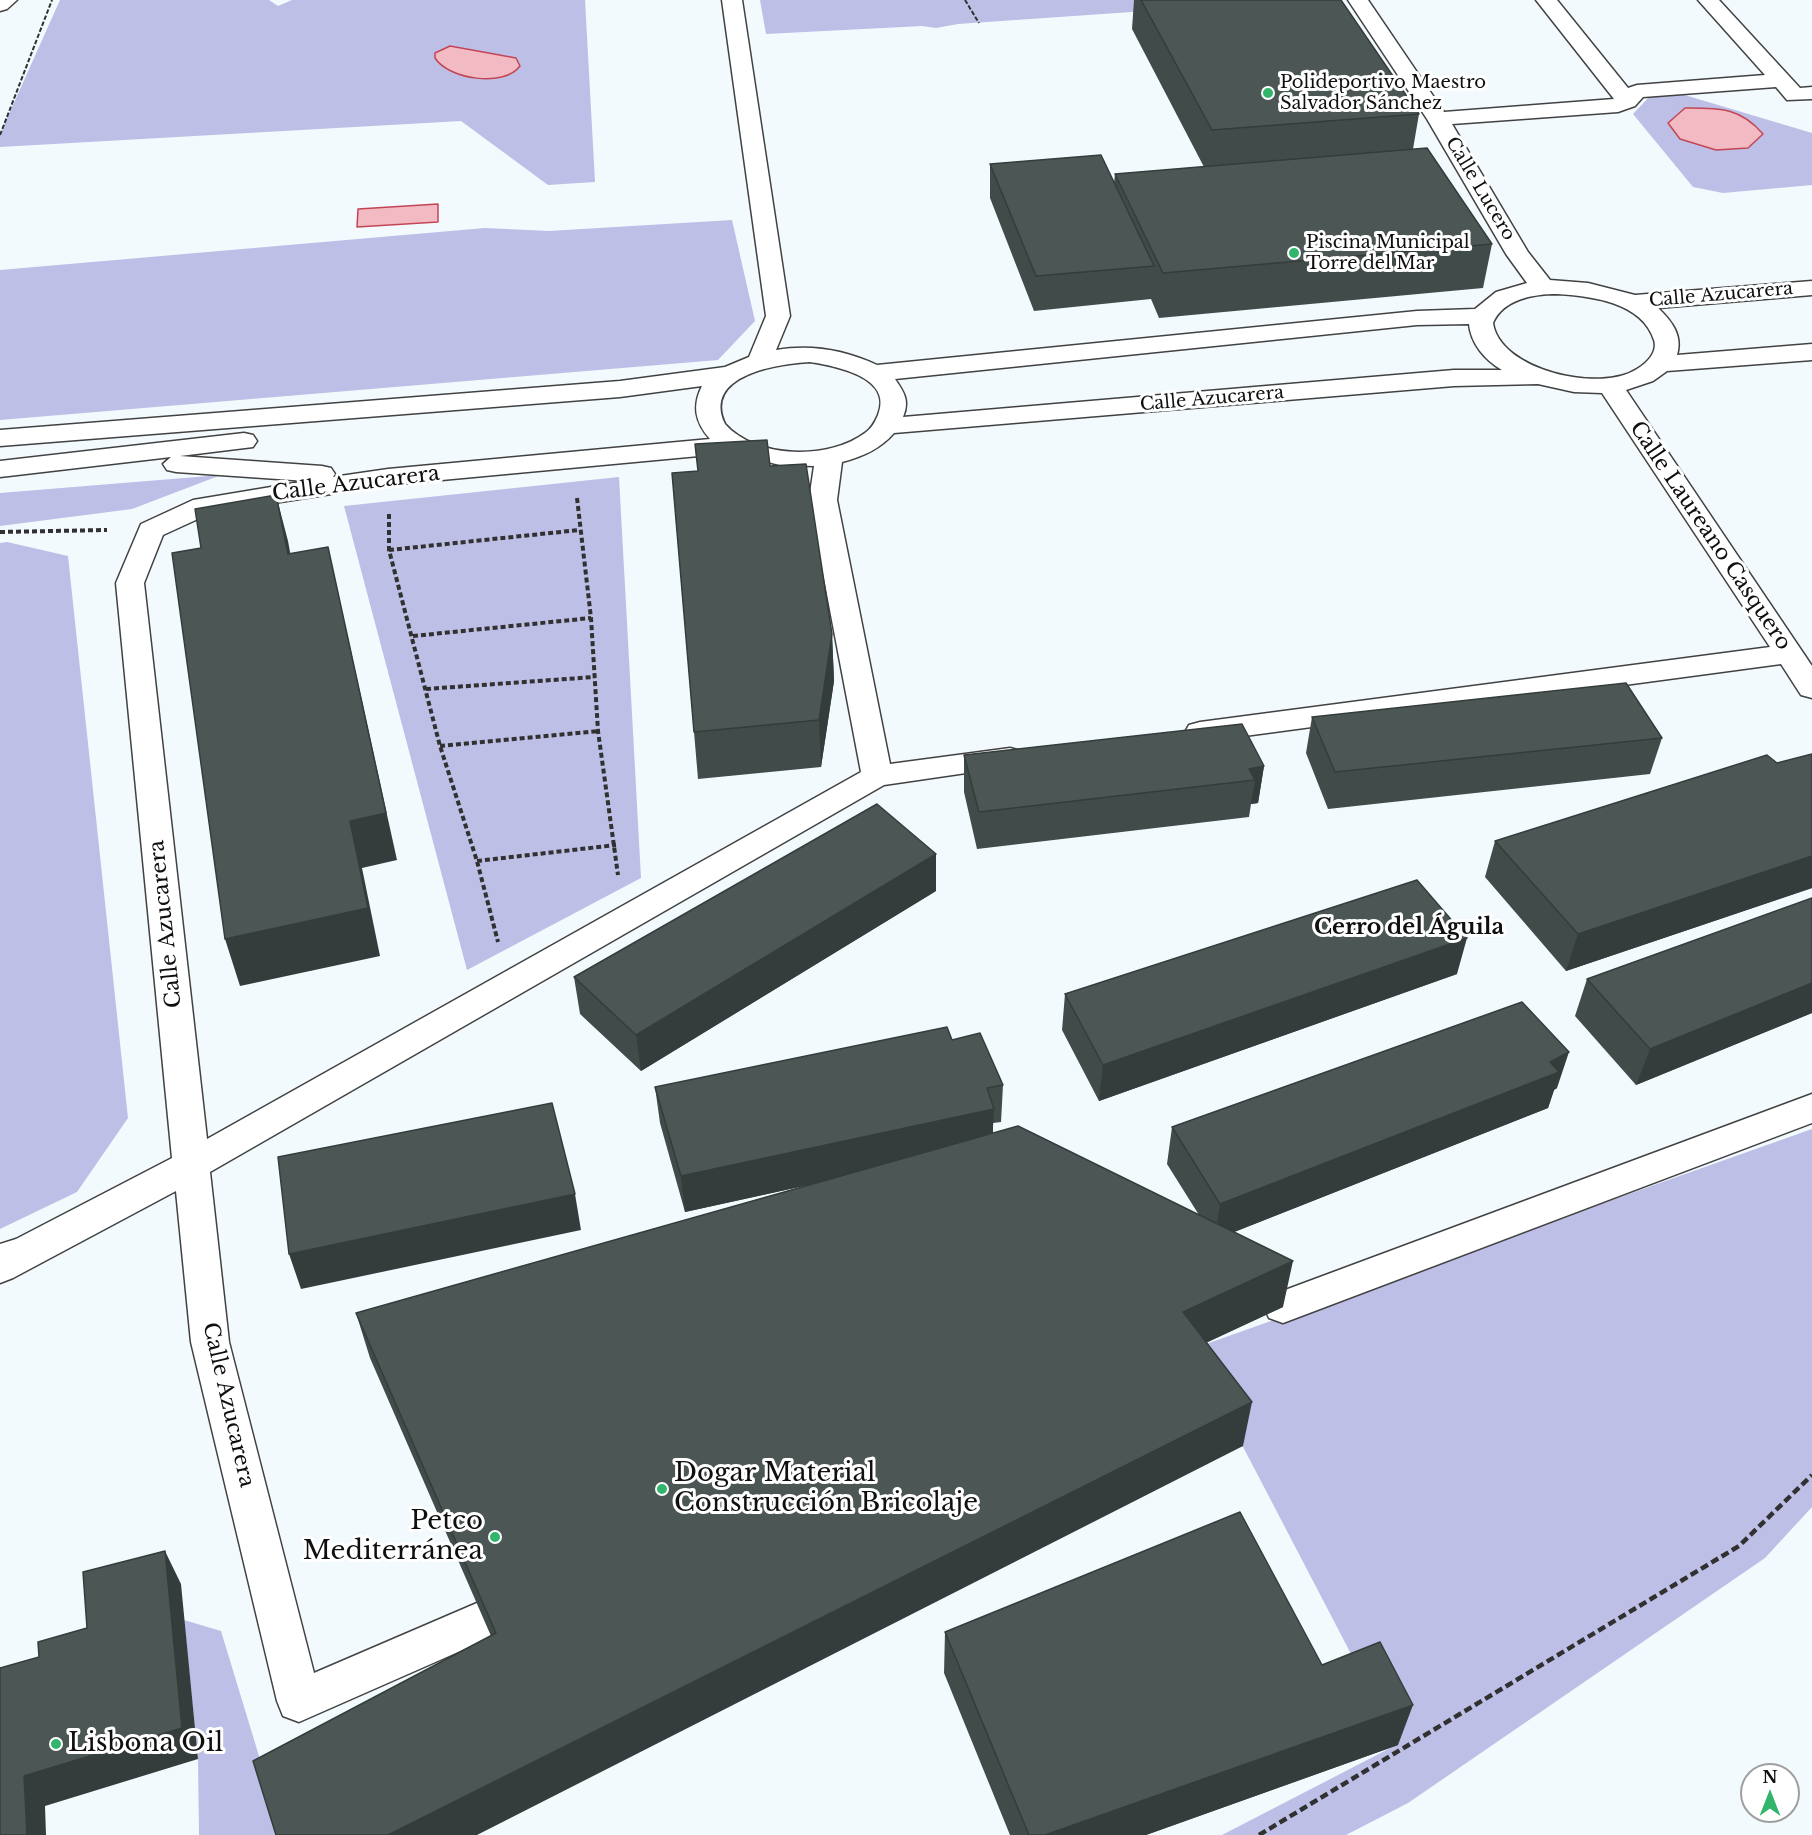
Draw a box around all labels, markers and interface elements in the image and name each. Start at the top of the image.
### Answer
place label: Polideportivo Maestro Salvador Sánchez [1280,72,1486,115]
marker: Polideportivo Maestro Salvador Sánchez [1261,86,1275,100]
street label: Calle Lucero [1441,133,1519,245]
place label: Piscina Municipal Torre del Mar [1306,232,1470,274]
marker: Piscina Municipal Torre del Mar [1287,246,1301,260]
street label: Calle Azucarera [1648,278,1794,312]
street label: Calle Azucarera [1139,382,1285,416]
street label: Calle Laureano Casquero [1624,417,1796,655]
street label: Calle Azucarera [271,461,441,507]
street label: Calle Azucarera [145,839,187,1009]
district label: Cerro del Águila [1314,915,1504,941]
street label: Calle Azucarera [197,1320,259,1490]
place label: Dogar Material Construcción Bricolaje [674,1458,978,1520]
marker: Dogar Material Construcción Bricolaje [655,1482,669,1496]
place label: Petco Mediterránea [303,1506,483,1568]
marker: Petco Mediterránea [488,1530,502,1544]
place label: Lisbona Oil [68,1728,223,1760]
marker: Lisbona Oil [49,1737,63,1751]
north arrow [1740,1763,1800,1823]
text: N [1762,1767,1778,1787]

